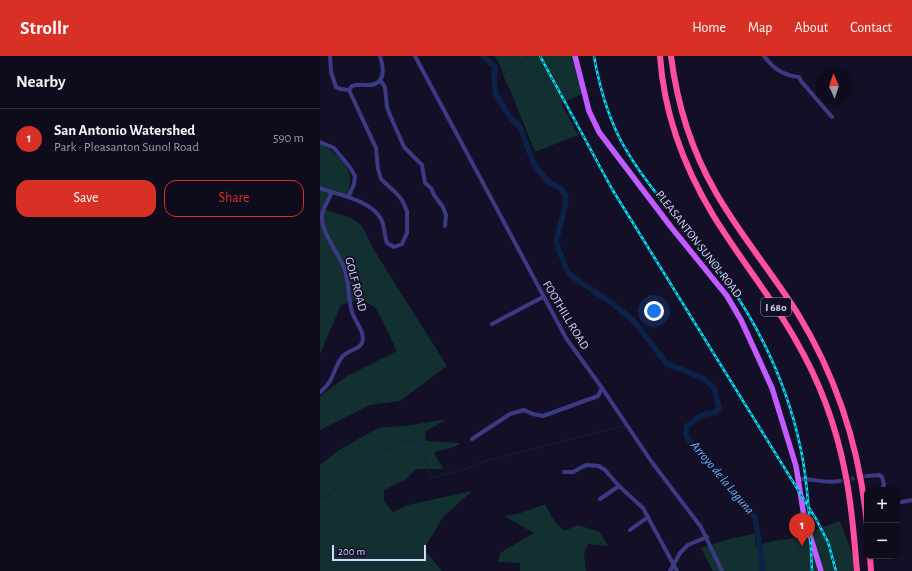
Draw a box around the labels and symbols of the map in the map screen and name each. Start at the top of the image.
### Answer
north arrow [816,68,852,104]
street label: PLEASANTON SUNOL ROAD [654,188,745,300]
street label: GOLF ROAD [343,256,369,313]
street label: FOOTHILL ROAD [541,279,591,352]
road number: I 680 [761,298,791,316]
your location [644,301,664,321]
water label: Arroyo de la Laguna [687,438,756,517]
pin: 1 [789,513,815,546]
scale bar [332,543,426,562]

